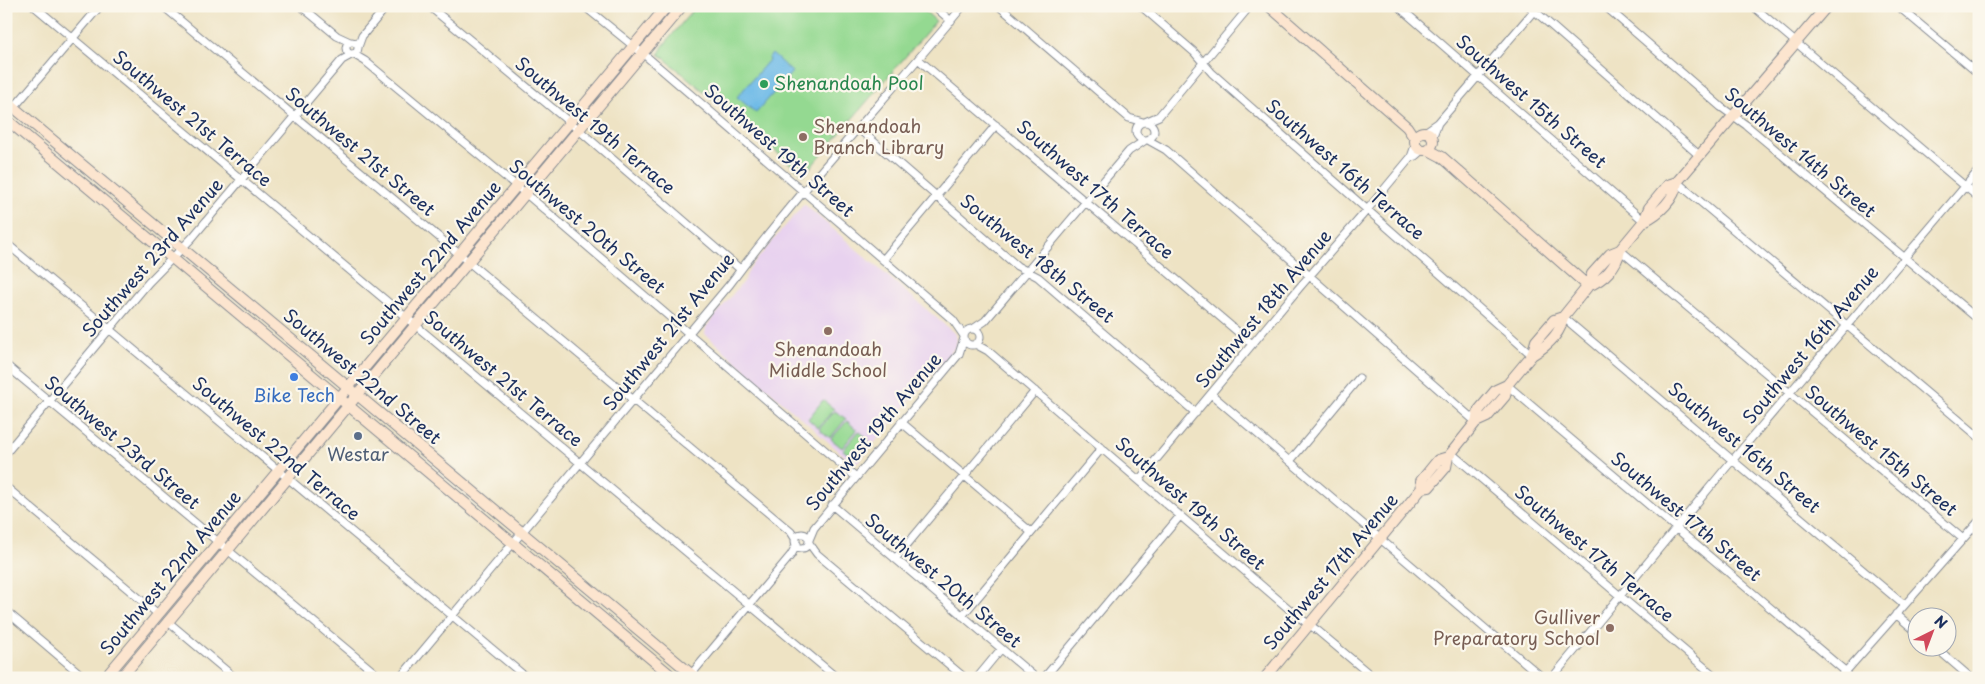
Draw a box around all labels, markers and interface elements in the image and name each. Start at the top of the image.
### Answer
street label: Southwest 15th Street [1451,28,1613,174]
street label: Southwest 21st Terrace [108,43,278,192]
street label: Southwest 19th Terrace [510,50,682,200]
place label: Shenandoah Pool [774,69,924,96]
street label: Southwest 19th Street [699,77,861,223]
marker: Shenandoah Pool [758,78,770,90]
street label: Southwest 21st Street [280,80,442,222]
street label: Southwest 14th Street [1719,80,1883,223]
street label: Southwest 16th Terrace [1261,92,1431,246]
place label: Shenandoah Branch Library [813,112,944,160]
street label: Southwest 17th Terrace [1011,113,1181,265]
marker: Shenandoah Branch Library [797,131,809,143]
street label: Southwest 20th Street [504,152,672,300]
street label: Southwest 23rd Avenue [75,171,229,342]
street label: Southwest 22nd Avenue [353,174,507,350]
street label: Southwest 18th Street [955,187,1121,329]
street label: Southwest 18th Avenue [1188,223,1337,393]
street label: Southwest 21st Avenue [596,246,740,416]
street label: Southwest 16th Avenue [1735,259,1884,429]
street label: Southwest 22nd Street [278,302,448,450]
street label: Southwest 21st Terrace [419,303,589,452]
marker: Shenandoah Middle School [822,325,834,337]
place label: Shenandoah Middle School [769,335,887,383]
street label: Southwest 19th Avenue [799,346,947,516]
street label: Southwest 23rd Street [39,369,207,515]
street label: Southwest 22nd Terrace [187,369,367,526]
marker: Bike Tech [288,371,300,383]
street label: Southwest 16th Street [1663,375,1827,519]
street label: Southwest 15th Street [1800,378,1964,522]
place label: Bike Tech [253,381,335,408]
marker: Westar [352,430,364,442]
street label: Southwest 19th Street [1110,430,1272,576]
place label: Westar [327,440,390,467]
street label: Southwest 17th Street [1606,445,1768,587]
street label: Southwest 17th Terrace [1509,478,1681,628]
street label: Southwest 22nd Avenue [93,484,247,660]
street label: Southwest 17th Avenue [1256,487,1404,655]
street label: Southwest 20th Street [860,506,1028,654]
place label: Gulliver Preparatory School [1433,603,1601,651]
north arrow [1908,606,1958,656]
text: N [1930,610,1952,633]
marker: Gulliver Preparatory School [1604,622,1616,634]

